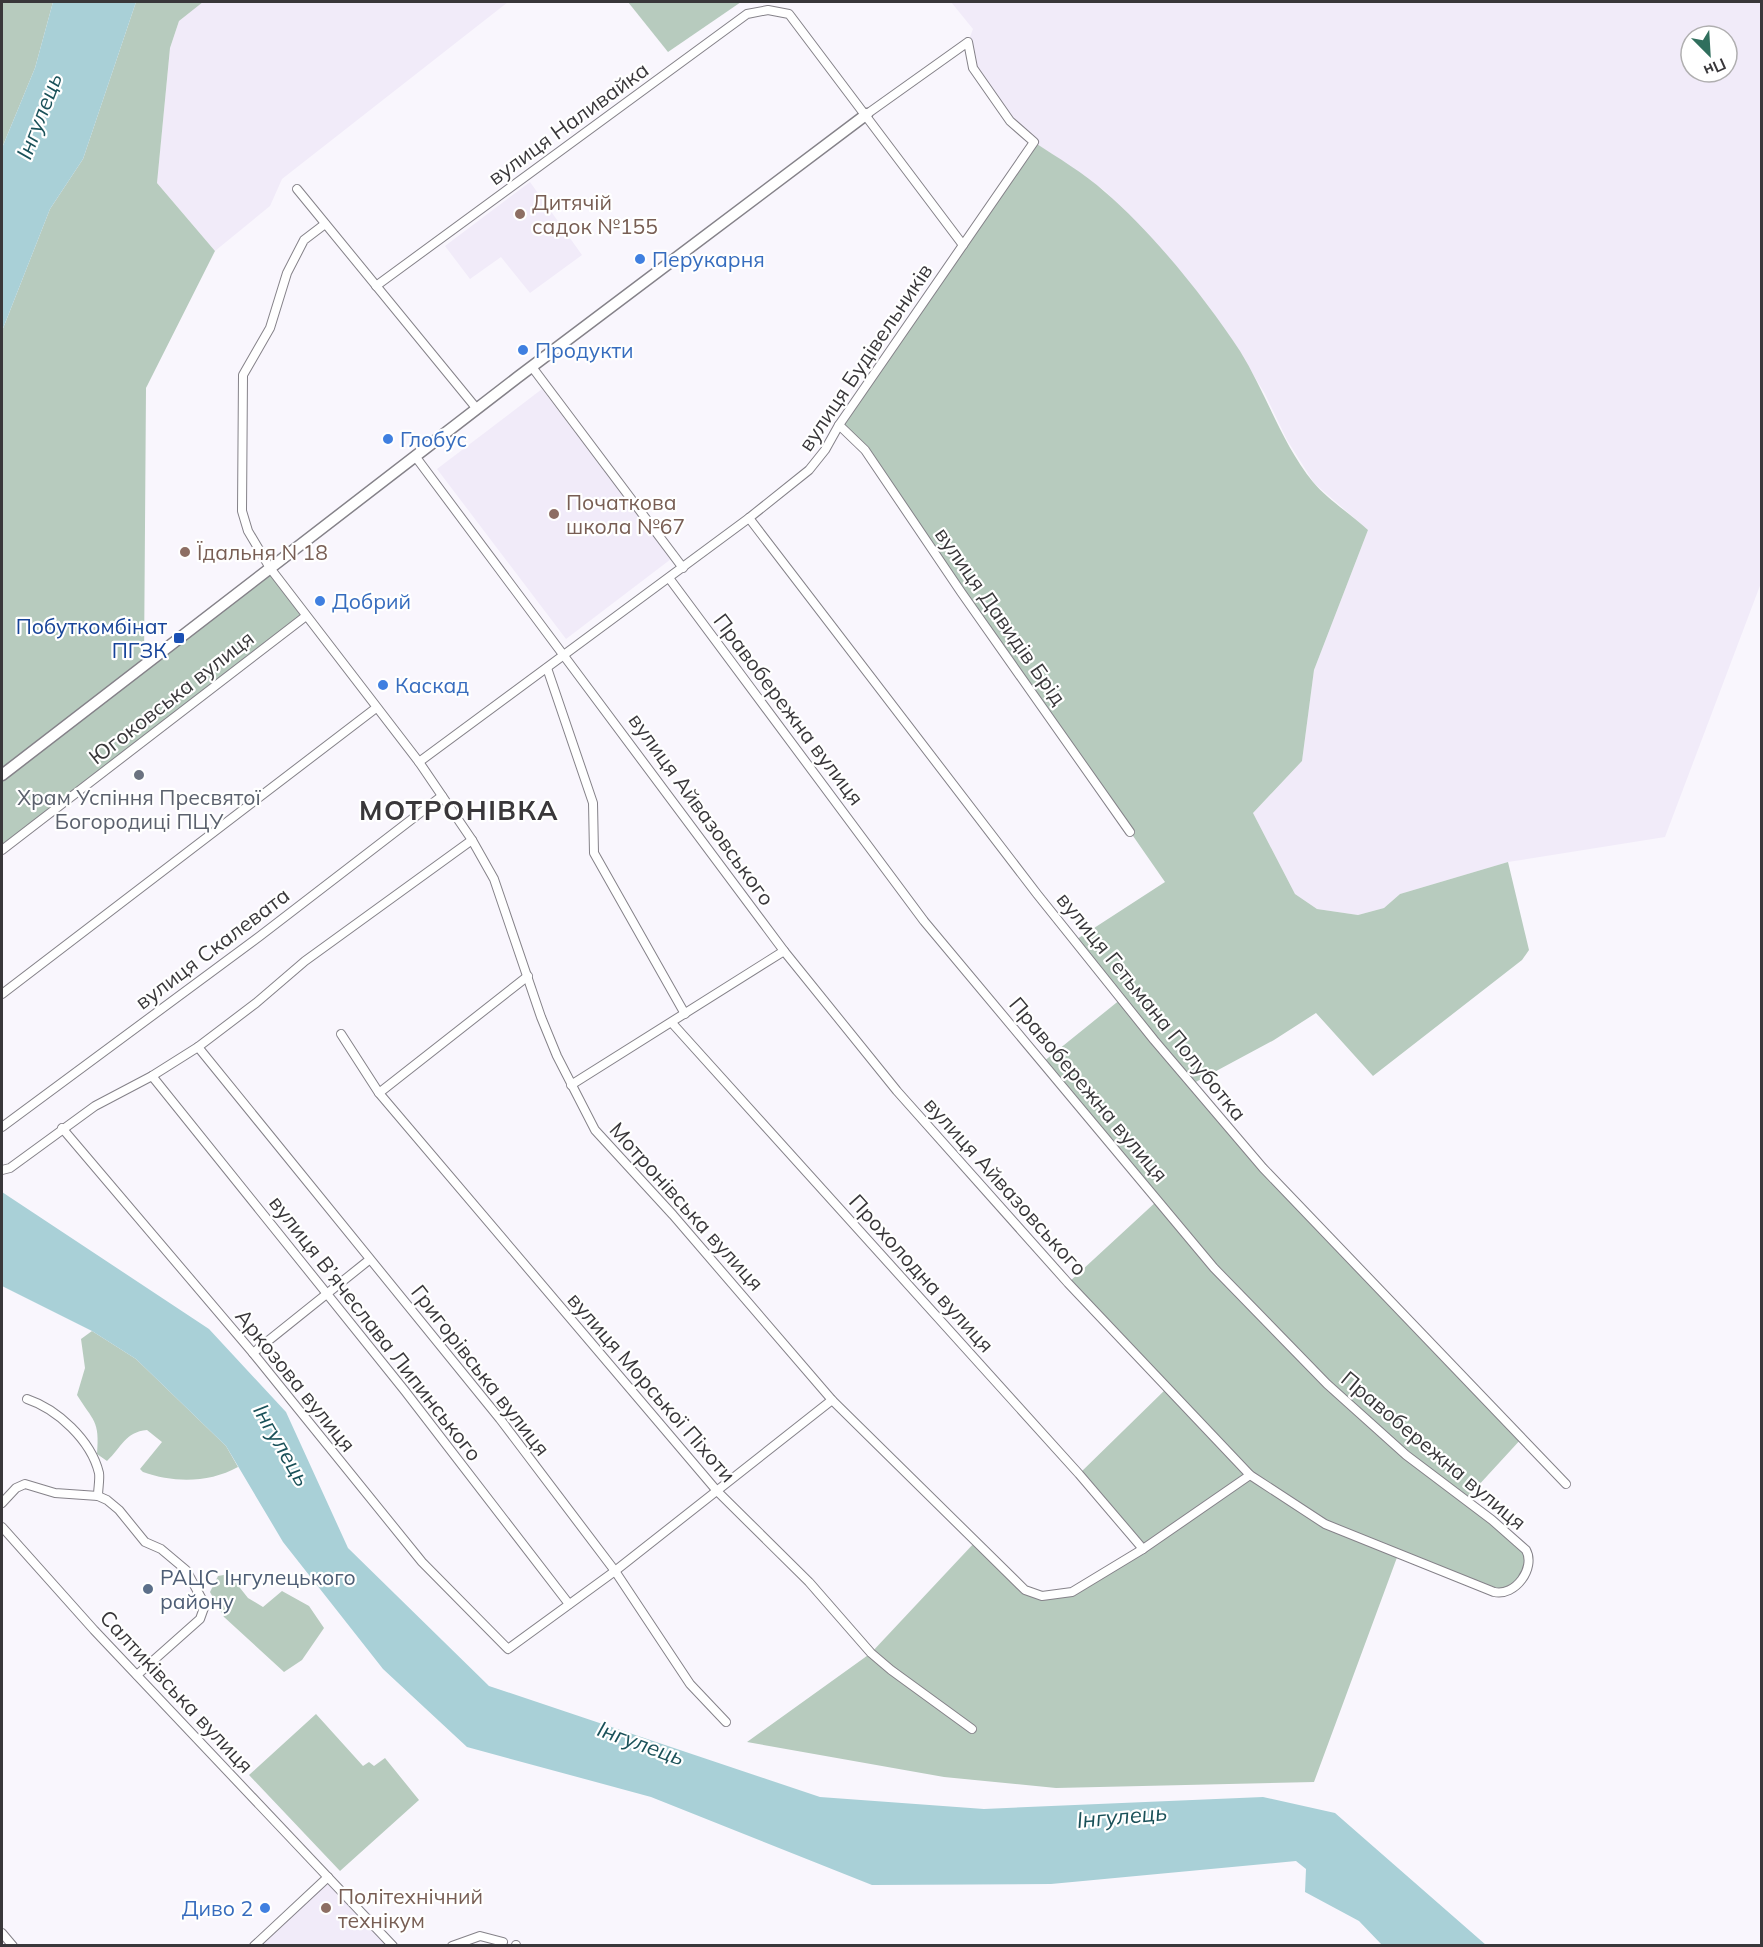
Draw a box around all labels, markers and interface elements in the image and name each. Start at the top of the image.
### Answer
north arrow [1679,24,1739,84]
text: Пн [1701,54,1729,81]
street label: вулиця Наливайка [483,56,653,190]
water label: Інгулець [10,69,68,163]
place label: Дитячій садок №155 [532,189,658,239]
marker: Дитячій садок №155 [513,207,527,221]
place label: Перукарня [652,246,765,272]
marker: Перукарня [633,252,647,266]
street label: вулиця Будівельників [792,258,938,456]
place label: Продукти [535,337,634,363]
marker: Продукти [516,343,530,357]
place label: Глобус [400,426,467,452]
marker: Глобус [381,432,395,446]
place label: Початкова школа №67 [566,489,685,539]
marker: Початкова школа №67 [547,507,561,521]
street label: вулиця Давидів Брід [930,522,1072,710]
place label: Їдальня N 18 [196,539,328,565]
marker: Їдальня N 18 [178,545,192,559]
place label: Добрий [332,588,411,614]
marker: Добрий [313,594,327,608]
street label: Правобережна вулиця [708,608,870,810]
place label: Побуткомбінат ПГЗК [16,613,167,663]
street label: Югоковська вулиця [83,625,259,769]
marker: Побуткомбінат ПГЗК [172,631,186,645]
place label: Каскад [395,672,469,698]
marker: Каскад [376,678,390,692]
street label: вулиця Айвазовського [623,708,781,910]
marker: Храм Успіння Пресвятої Богородиці ПЦУ [132,768,146,782]
place label: Храм Успіння Пресвятої Богородиці ПЦУ [17,784,261,834]
district label: МОТРОНІВКА [359,793,559,827]
street label: вулиця Скалевата [130,882,294,1014]
street label: вулиця Гетьмана Полуботка [1052,886,1252,1126]
street label: Правобережна вулиця [1004,991,1174,1187]
street label: вулиця Айвазовського [919,1091,1093,1281]
street label: Мотронівська вулиця [605,1116,769,1296]
street label: Прохолодна вулиця [844,1189,1000,1357]
street label: вулиця В’ячеслава Липинського [264,1190,488,1466]
street label: Григорівська вулиця [406,1279,556,1461]
street label: вулиця Морської Піхоти [562,1287,742,1487]
street label: Аркозова вулиця [230,1303,362,1457]
street label: Правобережна вулиця [1336,1365,1532,1535]
water label: Інгулець [247,1399,317,1491]
place label: РАЦС Інгулецького району [160,1564,356,1614]
marker: РАЦС Інгулецького району [141,1582,155,1596]
street label: Салтиківська вулиця [95,1604,259,1778]
water label: Інгулець [594,1714,688,1772]
water label: Інгулець [1076,1798,1168,1834]
place label: Політехнічний технікум [338,1883,483,1933]
place label: Диво 2 [182,1895,253,1921]
marker: Диво 2 [258,1901,272,1915]
marker: Політехнічний технікум [319,1901,333,1915]

